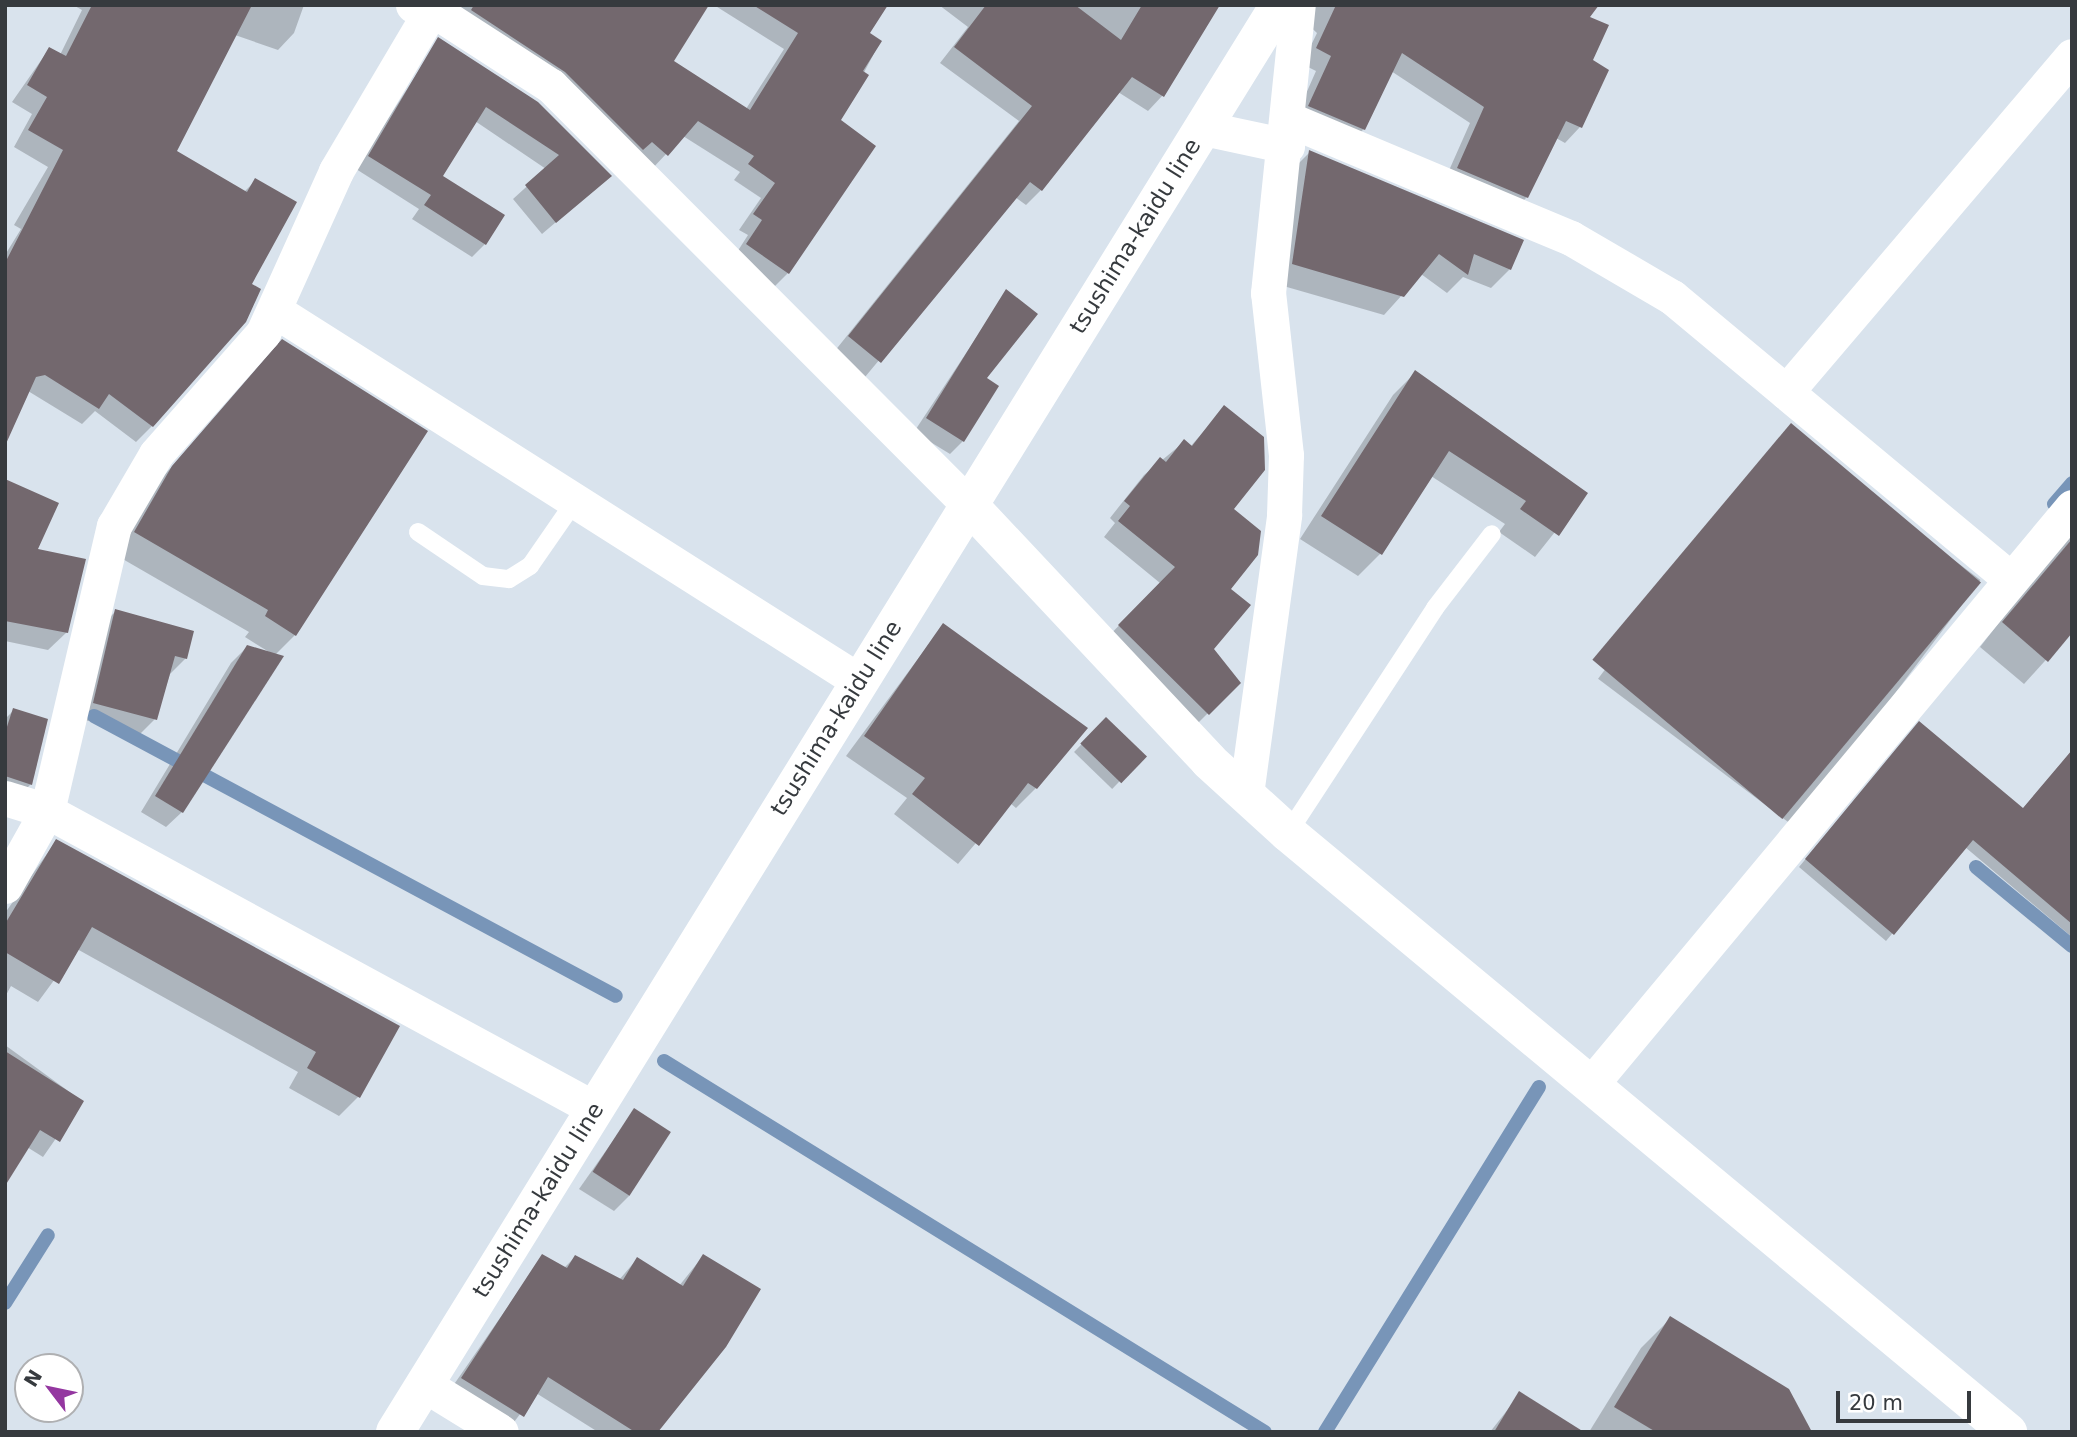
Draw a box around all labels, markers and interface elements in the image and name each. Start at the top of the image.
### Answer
street label: tsushima-kaidu line [1064,133,1206,339]
street label: tsushima-kaidu line [765,615,907,821]
street label: tsushima-kaidu line [467,1097,609,1303]
north arrow [14,1353,84,1423]
text: N [19,1365,46,1391]
scale bar [1839,1378,1974,1422]
text: 20 m [1849,1391,1903,1415]

